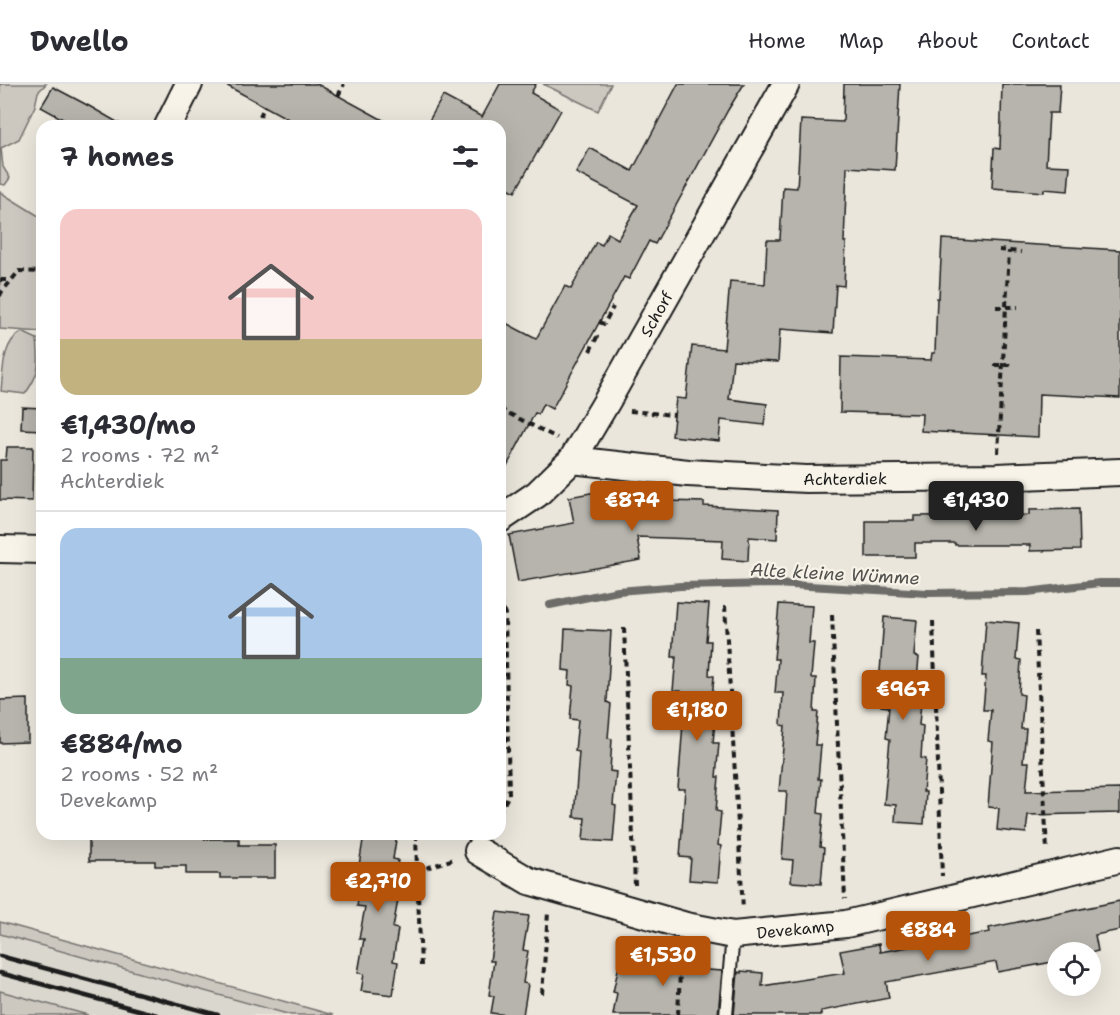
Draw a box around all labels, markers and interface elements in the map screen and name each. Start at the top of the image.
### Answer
text: Dwello [30,22,129,60]
text: Home [748,27,806,55]
text: Map [839,27,884,55]
text: About [917,27,978,55]
text: Contact [1011,27,1090,55]
text: 7 homes [60,139,174,174]
icon: filters [449,140,482,173]
icon: home [217,248,325,356]
street label: Schorf [635,287,678,341]
text: €1,430/mo [60,407,196,442]
text: 2 rooms · 72 m² [60,442,219,468]
text: Achterdiek [60,468,165,494]
street label: Achterdiek [803,468,887,490]
pin: €874 [596,481,668,532]
pin: €1,430 [927,481,1025,532]
text: €874 [604,487,660,513]
text: €1,430 [943,487,1009,513]
water label: Alte kleine Wümme [750,558,920,590]
icon: home [217,567,325,675]
pin: €967 [867,670,939,721]
text: €967 [876,676,930,702]
pin: €1,180 [648,691,746,742]
text: €1,180 [666,697,728,723]
text: €884/mo [60,726,183,761]
text: 2 rooms · 52 m² [60,761,218,787]
text: Devekamp [60,787,157,813]
pin: €2,710 [329,862,427,913]
text: €2,710 [345,868,411,894]
pin: €884 [892,911,964,962]
street label: Devekamp [756,915,835,944]
text: €884 [900,917,956,943]
pin: €1,530 [614,936,712,987]
text: €1,530 [629,942,697,968]
map controls [1047,942,1101,996]
button: locate [1047,942,1101,996]

